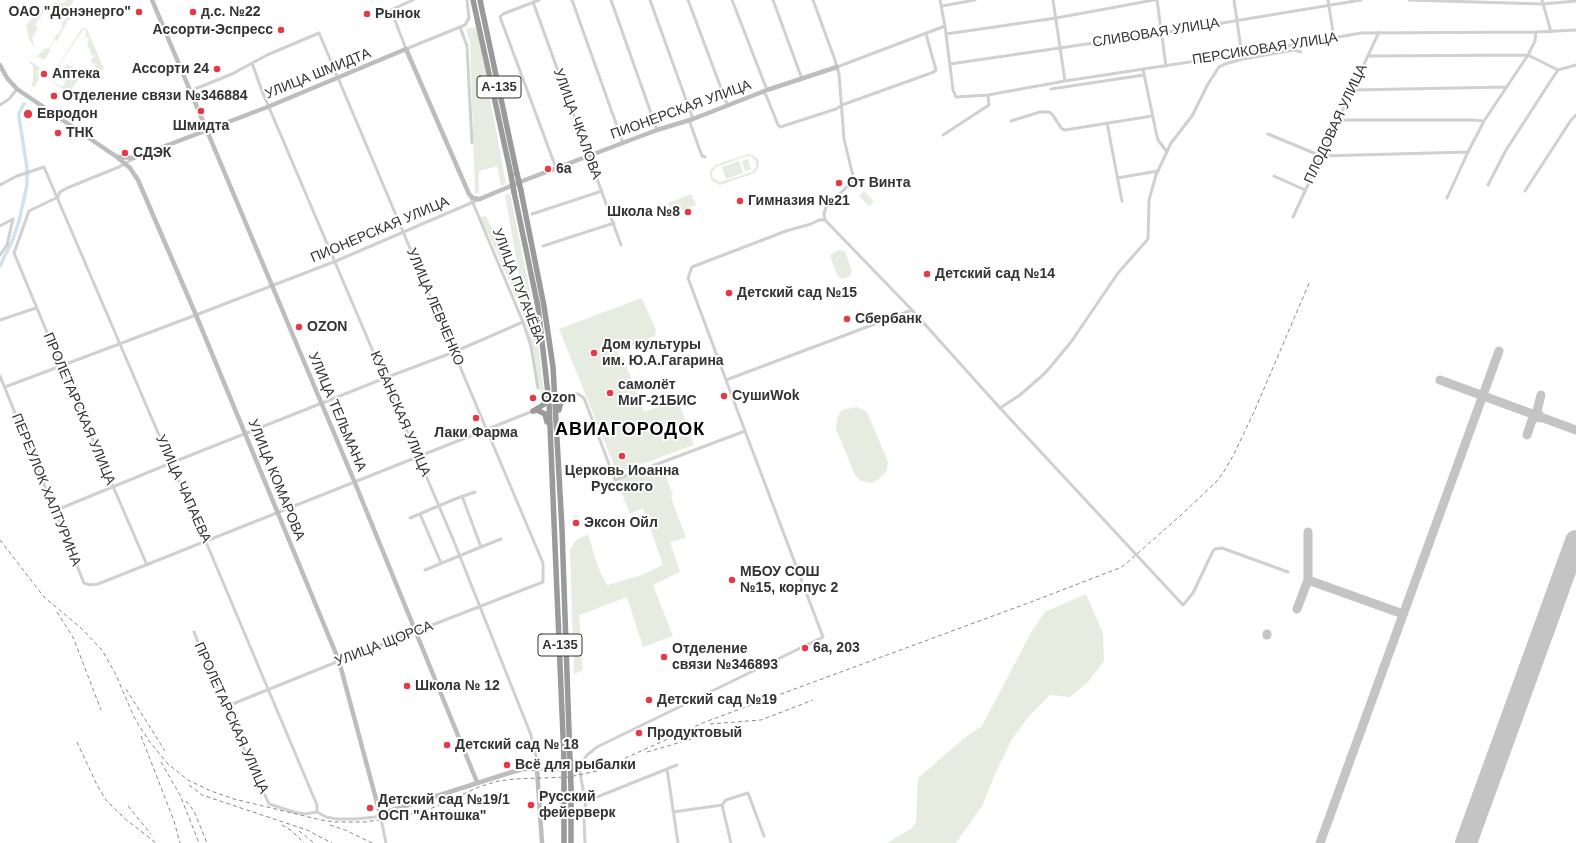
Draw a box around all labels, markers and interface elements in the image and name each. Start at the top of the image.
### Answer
place label: ОАО "Донэнерго" [9,4,131,20]
place label: д.с. №22 [201,4,261,20]
place label: Рынок [375,6,420,22]
marker: ОАО "Донэнерго" [134,7,144,17]
marker: д.с. №22 [188,7,198,17]
marker: Рынок [362,9,372,19]
street label: СЛИВОВАЯ УЛИЦА [1091,15,1221,51]
place label: Ассорти-Эспресс [153,22,273,38]
marker: Ассорти-Эспресс [276,25,286,35]
street label: ПЕРСИКОВАЯ УЛИЦА [1191,29,1339,69]
street label: УЛИЦА ШМИДТА [263,45,373,103]
place label: Ассорти 24 [132,61,209,77]
street label: ПЛОДОВАЯ УЛИЦА [1301,62,1371,186]
marker: Ассорти 24 [212,64,222,74]
place label: Аптека [52,66,100,82]
street label: УЛИЦА ЧКАЛОВА [549,66,605,182]
marker: Аптека [39,69,49,79]
road number: А-135 [477,76,521,98]
street label: ПИОНЕРСКАЯ УЛИЦА [608,77,754,143]
place label: Отделение связи №346884 [62,88,248,104]
marker: Отделение связи №346884 [49,91,59,101]
place label: Евродон [37,106,98,122]
marker: Шмидта [196,106,206,116]
marker: Евродон [22,108,34,120]
place label: Шмидта [173,118,229,134]
place label: ТНК [66,125,93,141]
marker: ТНК [53,128,63,138]
place label: СДЭК [133,145,171,161]
marker: СДЭК [120,148,130,158]
place label: 6а [556,161,572,177]
marker: 6а [543,164,553,174]
place label: От Винта [847,175,910,191]
marker: От Винта [834,178,844,188]
street label: ПИОНЕРСКАЯ УЛИЦА [308,193,452,267]
place label: Гимназия №21 [748,193,850,209]
marker: Гимназия №21 [735,196,745,206]
place label: Школа №8 [607,204,680,220]
marker: Школа №8 [683,207,693,217]
street label: УЛИЦА ПУГАЧЁВА [488,226,548,346]
street label: УЛИЦА ЛЕВЧЕНКО [403,246,467,368]
place label: Детский сад №14 [935,266,1055,282]
marker: Детский сад №14 [922,269,932,279]
place label: Детский сад №15 [737,285,857,301]
marker: Детский сад №15 [724,288,734,298]
place label: Сбербанк [855,311,922,327]
marker: Сбербанк [842,314,852,324]
place label: OZON [307,319,347,335]
marker: OZON [294,322,304,332]
street label: ПРОЛЕТАРСКАЯ УЛИЦА [39,330,119,488]
place label: Дом культуры им. Ю.А.Гагарина [602,337,724,370]
marker: Дом культуры им. Ю.А.Гагарина [589,348,599,358]
street label: КУБАНСКАЯ УЛИЦА [366,349,434,479]
street label: УЛИЦА ТЕЛЬМАНА [304,350,370,474]
place label: самолёт МиГ-21БИС [618,377,697,410]
marker: самолёт МиГ-21БИС [605,388,615,398]
place label: СушиWok [732,388,799,404]
place label: Ozon [541,390,576,406]
marker: СушиWok [719,391,729,401]
marker: Ozon [528,393,538,403]
street label: ПЕРЕУЛОК ХАЛТУРИНА [8,411,84,569]
marker: Лаки Фарма [471,413,481,423]
street label: УЛИЦА КОМАРОВА [244,417,308,543]
district label: АВИАГОРОДОК [555,419,705,441]
place label: Лаки Фарма [434,425,518,441]
street label: УЛИЦА ЧАПАЕВА [152,432,214,546]
marker: Церковь Иоанна Русского [617,451,627,461]
place label: Церковь Иоанна Русского [565,463,679,496]
place label: Эксон Ойл [584,515,658,531]
marker: Эксон Ойл [571,518,581,528]
place label: МБОУ СОШ №15, корпус 2 [740,564,838,596]
marker: МБОУ СОШ №15, корпус 2 [727,575,737,585]
street label: УЛИЦА ЩОРСА [333,618,435,670]
road number: А-135 [538,634,582,656]
street label: ПРОЛЕТАРСКАЯ УЛИЦА [190,640,272,796]
place label: 6а, 203 [813,640,860,656]
place label: Отделение связи №346893 [672,641,778,674]
marker: 6а, 203 [800,643,810,653]
marker: Отделение связи №346893 [659,652,669,662]
place label: Школа № 12 [415,678,500,694]
marker: Школа № 12 [402,681,412,691]
place label: Детский сад №19 [657,692,777,708]
marker: Детский сад №19 [644,695,654,705]
place label: Продуктовый [647,725,742,741]
marker: Продуктовый [634,728,644,738]
place label: Детский сад № 18 [455,737,579,753]
marker: Детский сад № 18 [442,740,452,750]
place label: Всё для рыбалки [515,757,636,773]
marker: Всё для рыбалки [502,760,512,770]
place label: Русский фейерверк [539,789,616,822]
place label: Детский сад №19/1 ОСП "Антошка" [378,792,510,824]
marker: Русский фейерверк [526,800,536,810]
marker: Детский сад №19/1 ОСП "Антошка" [365,803,375,813]

